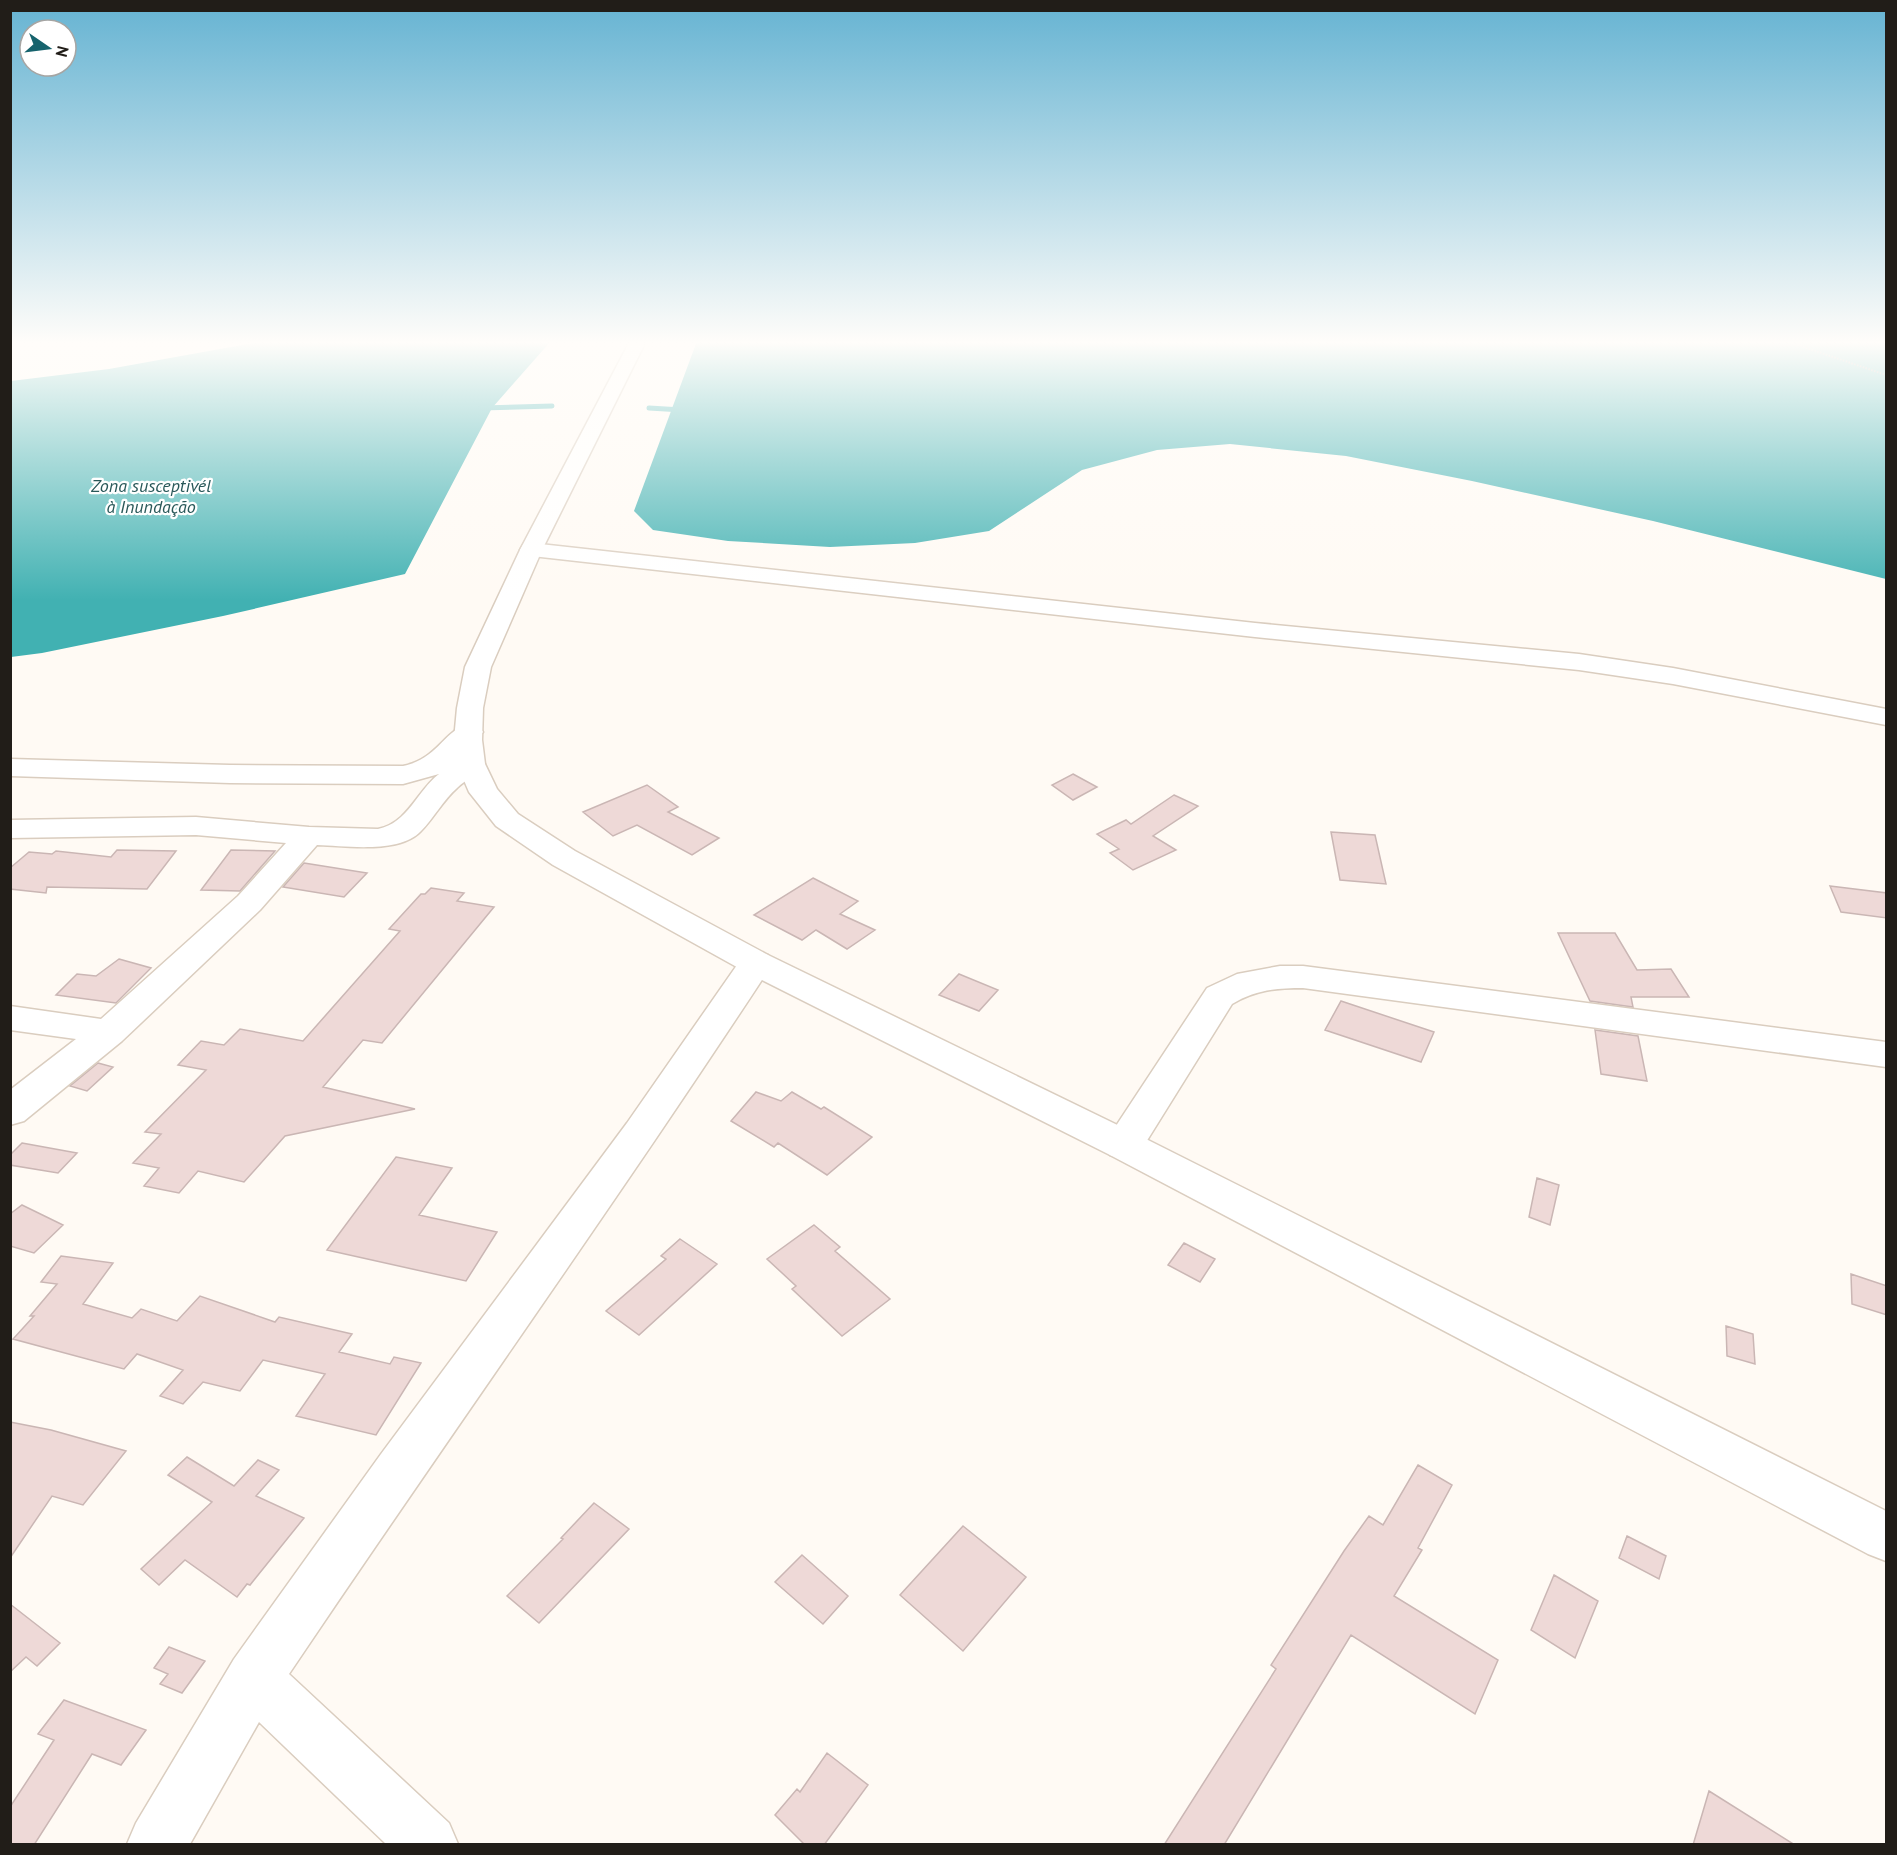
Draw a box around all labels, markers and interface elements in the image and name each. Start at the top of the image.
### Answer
north arrow [18,18,78,78]
text: N [52,44,74,59]
water label: Zona susceptivél à Inundação [90,474,211,518]

